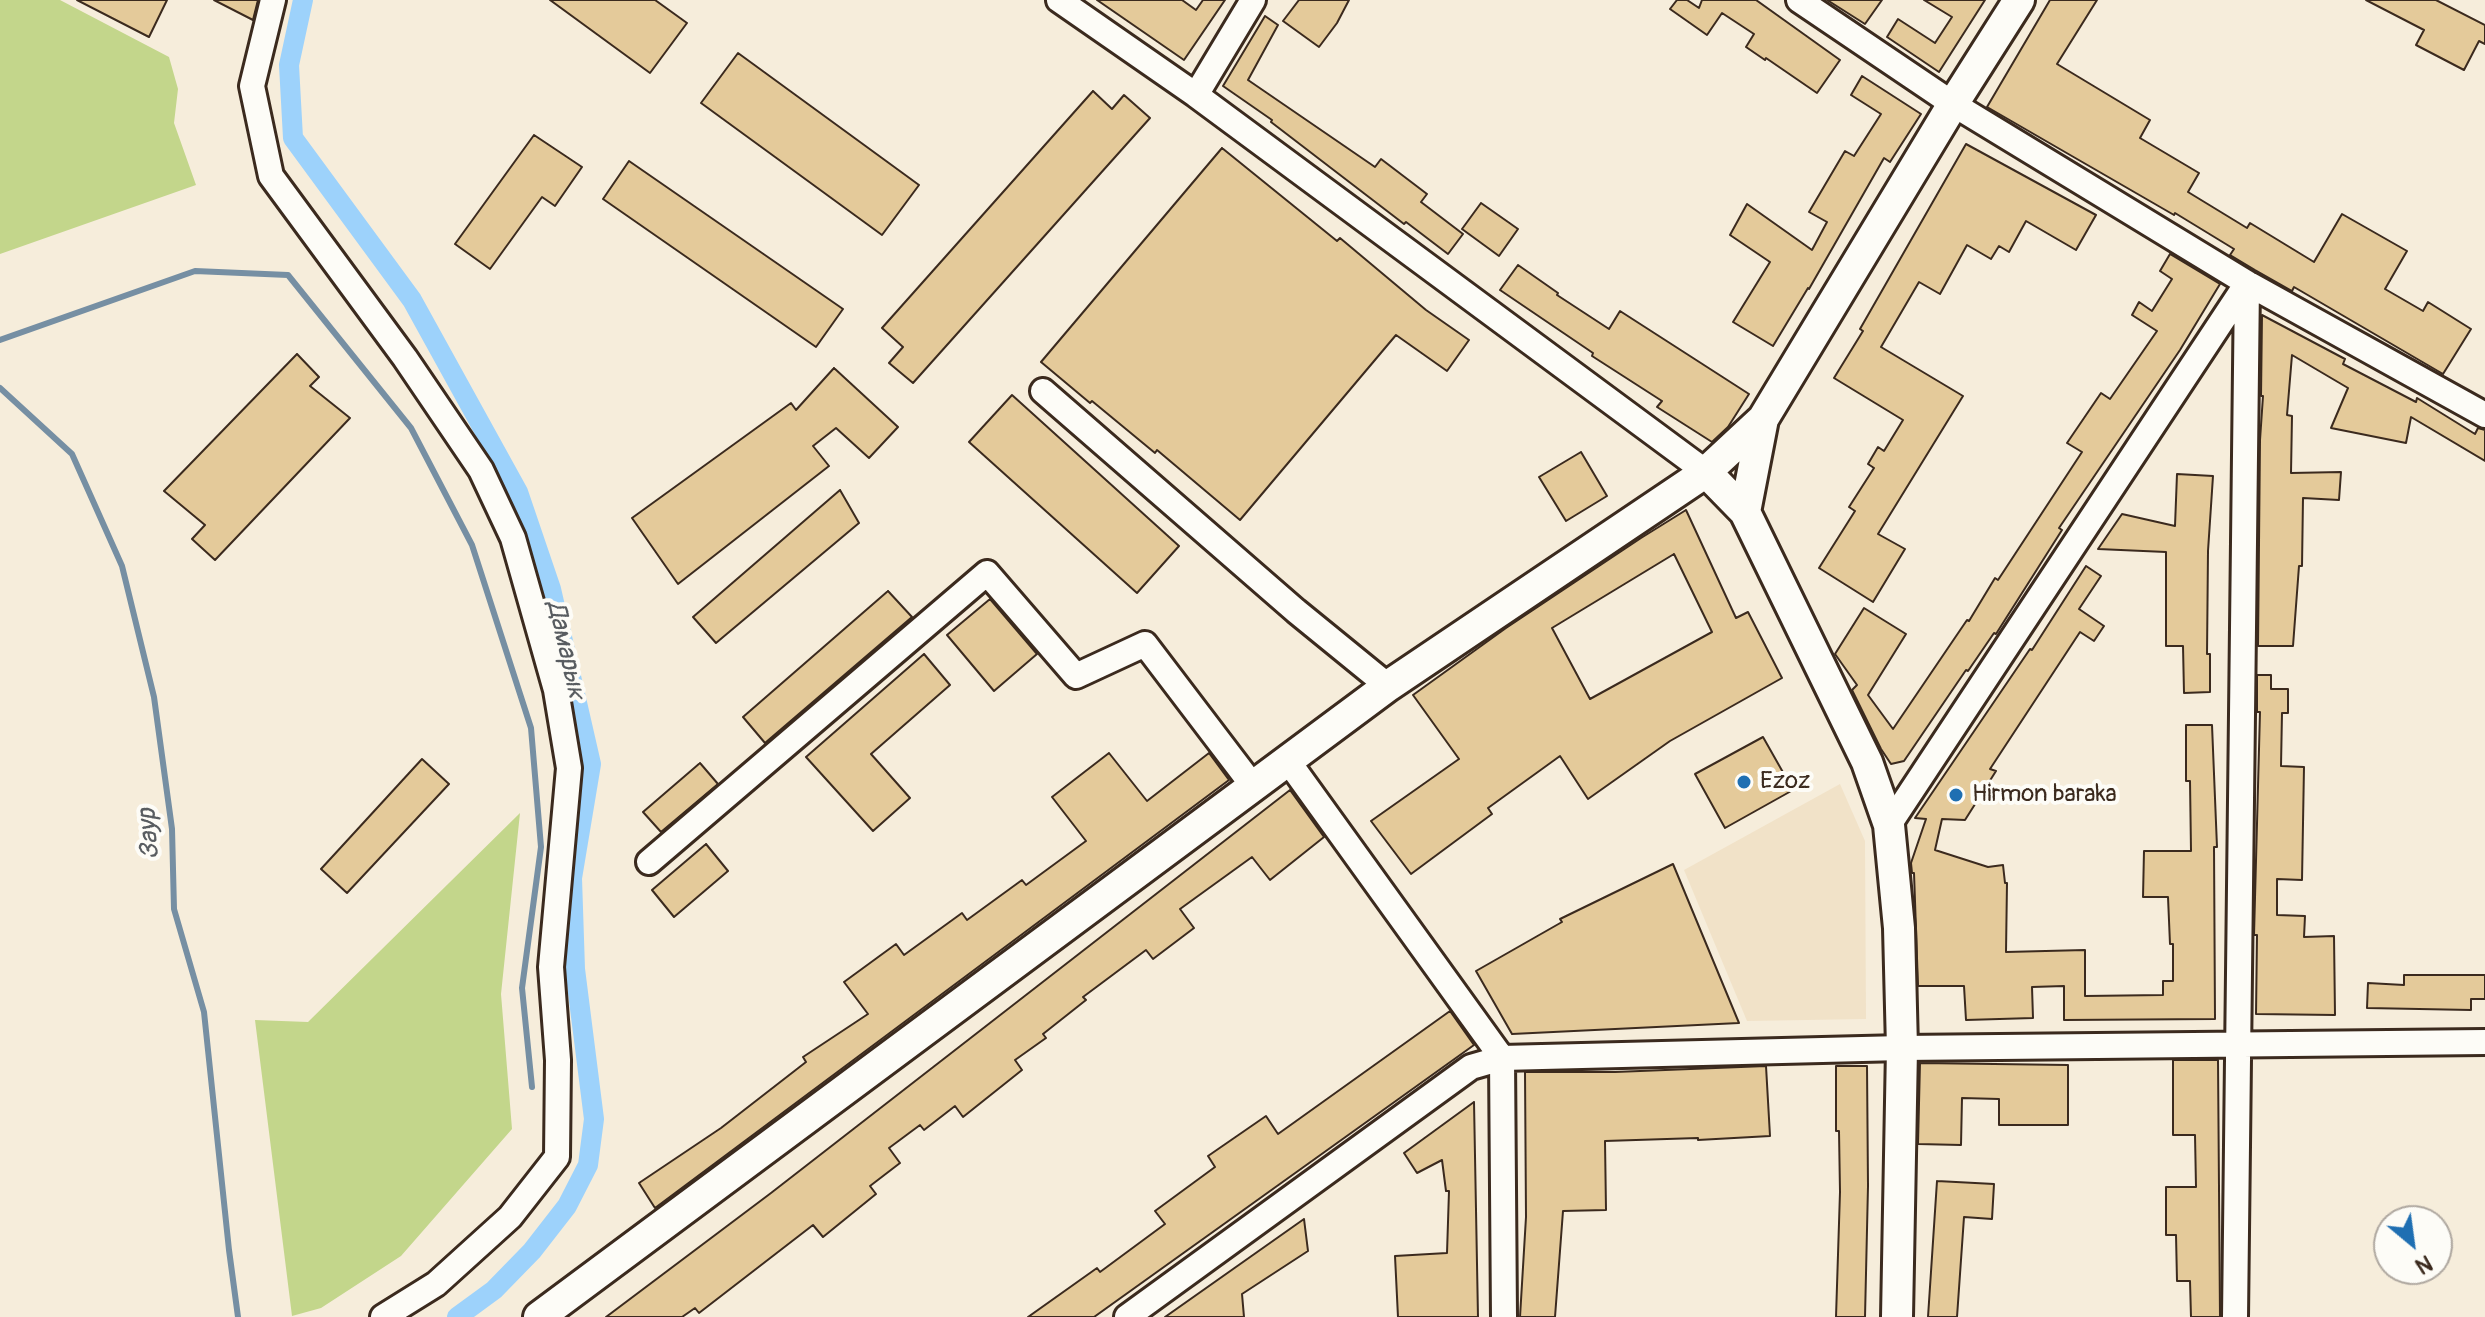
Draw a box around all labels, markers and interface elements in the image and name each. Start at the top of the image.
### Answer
water label: Дамарык [539,598,591,702]
place label: Ezoz [1760,768,1810,796]
marker: Ezoz [1735,773,1753,791]
place label: Hirmon baraka [1972,781,2117,809]
marker: Hirmon baraka [1947,786,1965,804]
water label: Заур [133,807,167,861]
north arrow [2373,1205,2453,1285]
text: N [2410,1248,2437,1280]

